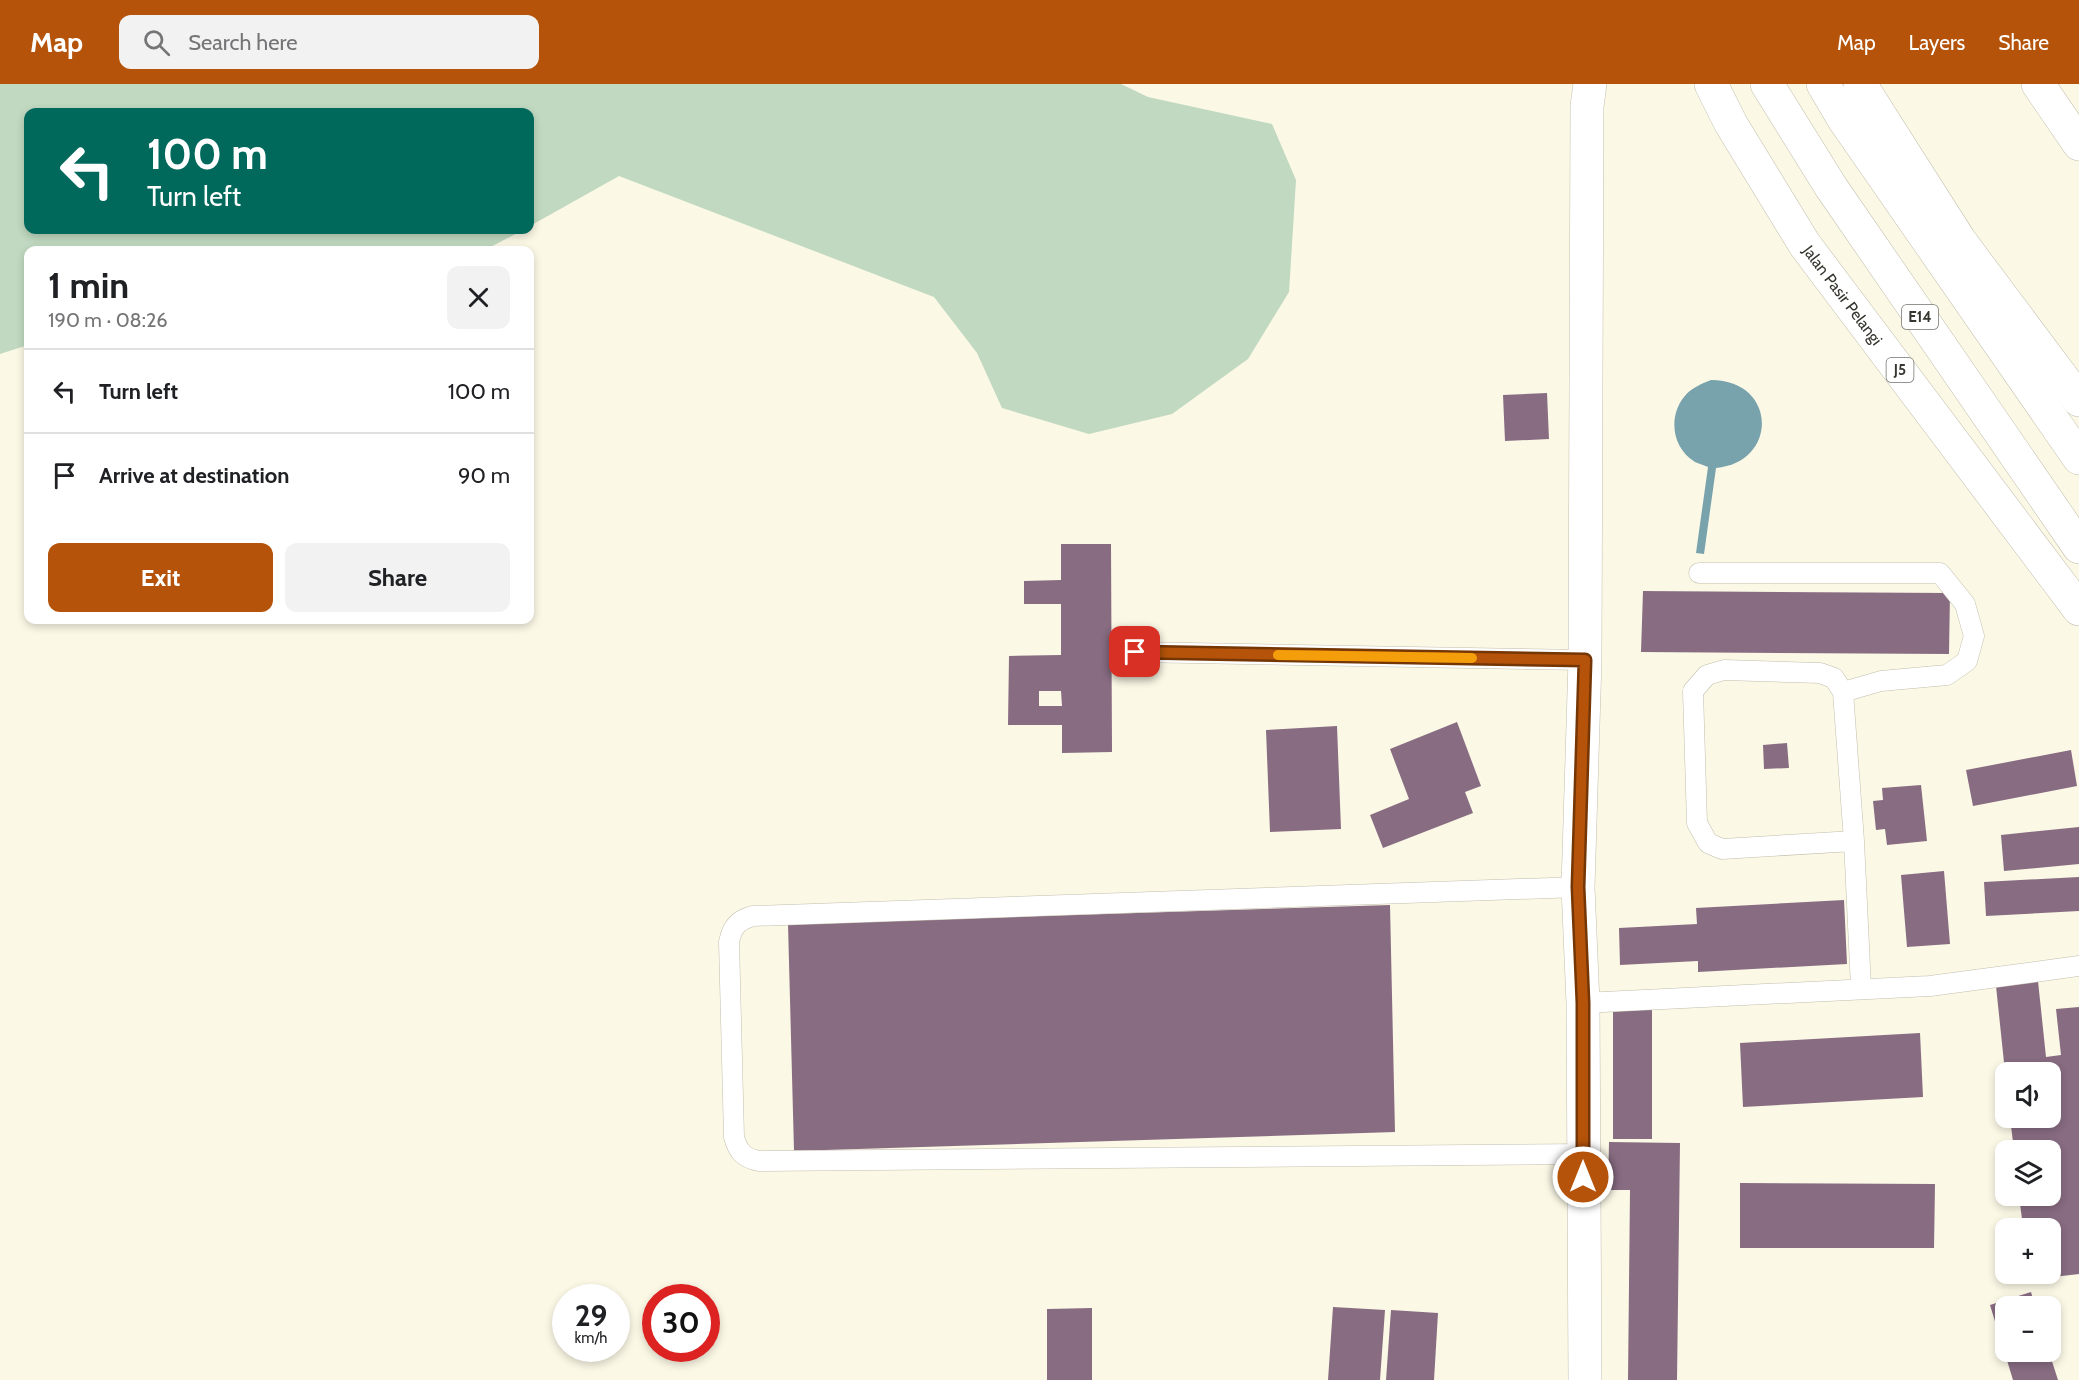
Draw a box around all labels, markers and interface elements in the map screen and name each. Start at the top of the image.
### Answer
search box [119,15,539,69]
text: Map [30,25,83,59]
icon: search [140,26,173,59]
text: Search here [188,29,297,56]
text: Map [1837,30,1876,55]
text: Layers [1909,30,1965,55]
text: Share [1998,30,2049,55]
text: 100 m [147,128,268,180]
icon: left [48,132,126,210]
text: Turn left [147,180,241,213]
street label: Jalan Pasir Pelangi [1798,241,1886,349]
text: 1 min [48,263,129,307]
button: close [447,266,510,329]
road number: E14 [1902,305,1938,329]
text: 190 m · 08:26 [48,308,168,332]
road number: J5 [1886,358,1914,382]
icon: left [48,375,81,408]
text: Turn left [99,378,178,405]
text: 100 m [448,378,510,405]
icon: arrive [48,459,81,492]
text: Arrive at destination [99,462,289,489]
text: 90 m [458,462,510,489]
button: Exit [48,543,273,612]
button: Share [285,543,510,612]
pin [1109,626,1160,677]
icon: arrive [1118,635,1151,668]
map controls [1995,1062,2061,1362]
button: sound [1995,1062,2061,1128]
button: layers [1995,1140,2061,1206]
position arrow [1551,1145,1615,1209]
button: + [1995,1218,2061,1284]
speed limit sign: 30 [642,1284,720,1362]
button: − [1995,1296,2061,1362]
text: 29 [575,1297,607,1334]
text: km/h [575,1329,607,1347]

